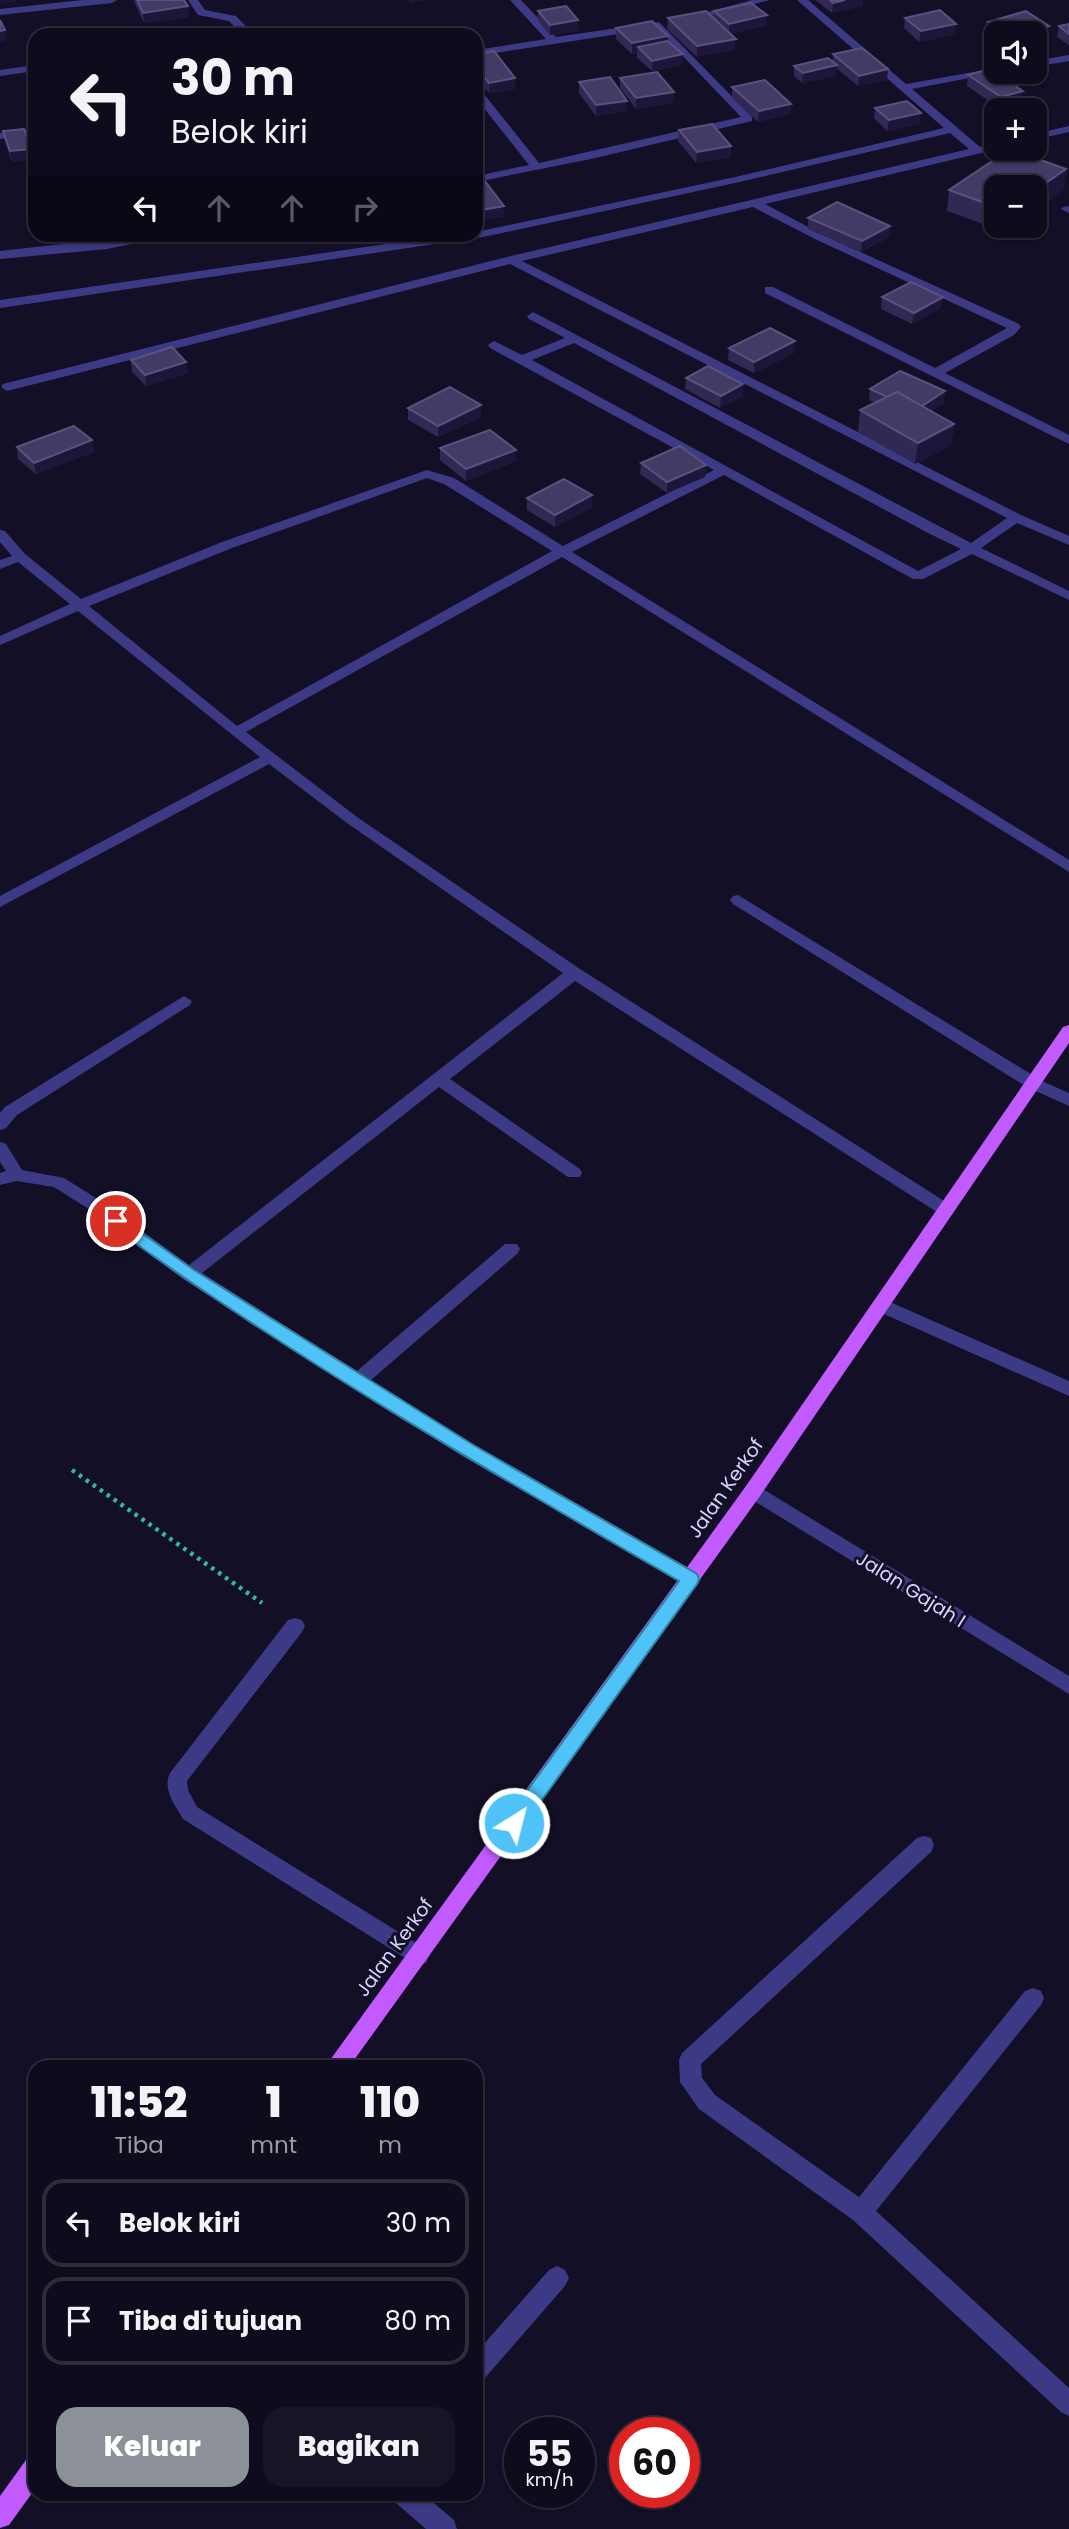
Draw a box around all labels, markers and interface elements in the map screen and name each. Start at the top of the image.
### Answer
map controls [984,21,1047,238]
button: sound [984,21,1047,84]
text: 30 m [171,44,295,112]
icon: left [56,56,147,147]
button: + [984,98,1047,161]
text: Belok kiri [171,109,308,154]
button: − [984,175,1047,238]
icon: left [127,189,165,227]
icon: ahead [200,189,238,227]
icon: ahead [273,189,311,227]
icon: right [346,189,384,227]
pin [86,1191,146,1251]
icon: arrive [97,1202,135,1240]
street label: Jalan Kerkof [681,1433,770,1544]
street label: Jalan Gajah I [851,1545,971,1634]
position arrow [477,1786,551,1860]
street label: Jalan Kerkof [349,1892,439,2002]
text: 11:52 [91,2073,187,2132]
text: 1 [266,2073,282,2132]
text: 110 [360,2073,420,2132]
text: Tiba [115,2129,164,2161]
text: mnt [250,2129,297,2161]
text: m [378,2129,402,2161]
icon: left [60,2204,98,2242]
text: Belok kiri [119,2205,241,2241]
text: 30 m [386,2205,451,2241]
icon: arrive [60,2302,98,2340]
text: Tiba di tujuan [119,2303,302,2339]
text: 80 m [385,2303,451,2339]
button: Keluar [56,2407,249,2487]
button: Bagikan [263,2407,455,2487]
speed limit sign: 60 [609,2417,700,2508]
text: 55 [527,2429,572,2478]
text: km/h [526,2467,573,2492]

